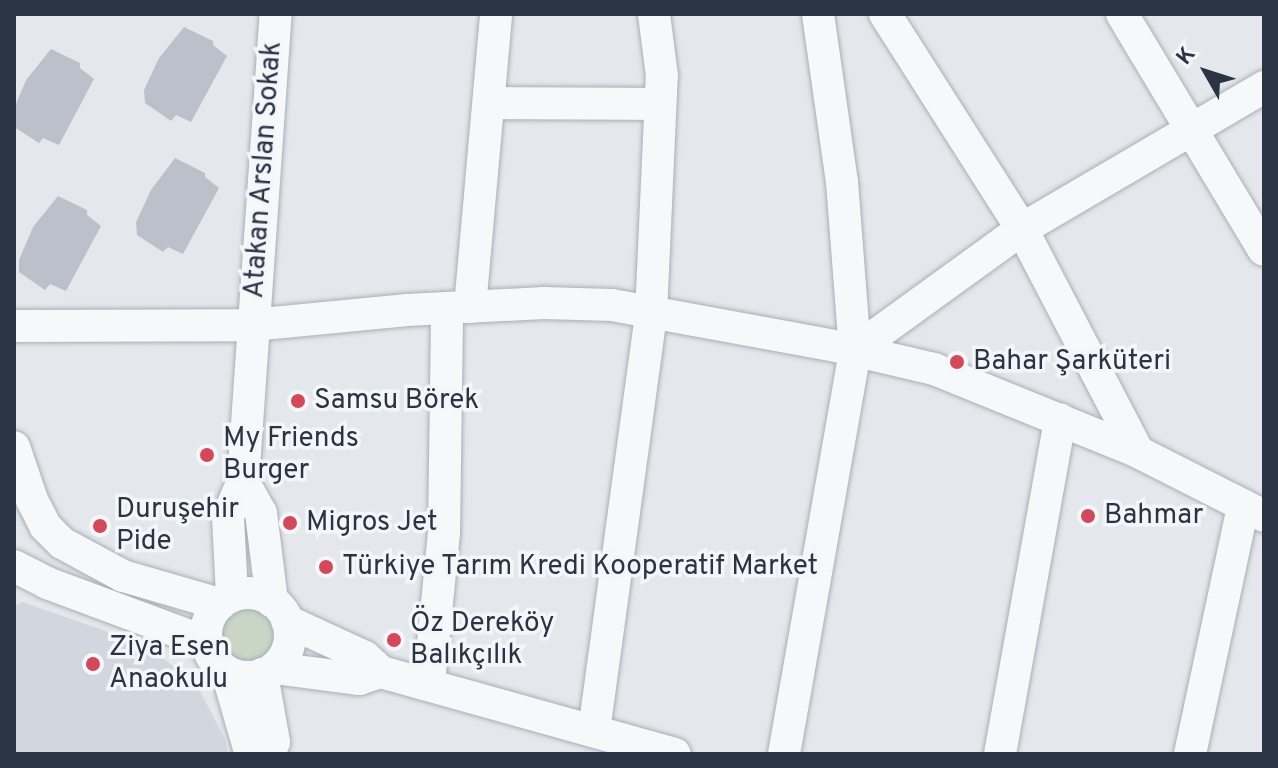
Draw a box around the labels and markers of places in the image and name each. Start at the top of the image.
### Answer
place label: Bahar Şarküteri [973,345,1171,379]
marker: Bahar Şarküteri [948,353,966,371]
place label: Samsu Börek [314,384,479,418]
marker: Samsu Börek [289,392,307,410]
place label: My Friends Burger [223,422,359,488]
marker: My Friends Burger [198,446,216,464]
place label: Duruşehir Pide [116,493,239,559]
place label: Bahmar [1104,499,1203,533]
place label: Migros Jet [306,506,437,540]
marker: Bahmar [1079,507,1097,525]
marker: Migros Jet [281,514,299,532]
marker: Duruşehir Pide [91,517,109,535]
place label: Türkiye Tarım Kredi Kooperatif Market [342,550,819,584]
marker: Türkiye Tarım Kredi Kooperatif Market [317,558,335,576]
place label: Öz Dereköy Balıkçılık [410,607,554,673]
place label: Ziya Esen Anaokulu [109,631,230,697]
marker: Öz Dereköy Balıkçılık [385,631,403,649]
marker: Ziya Esen Anaokulu [84,655,102,673]

